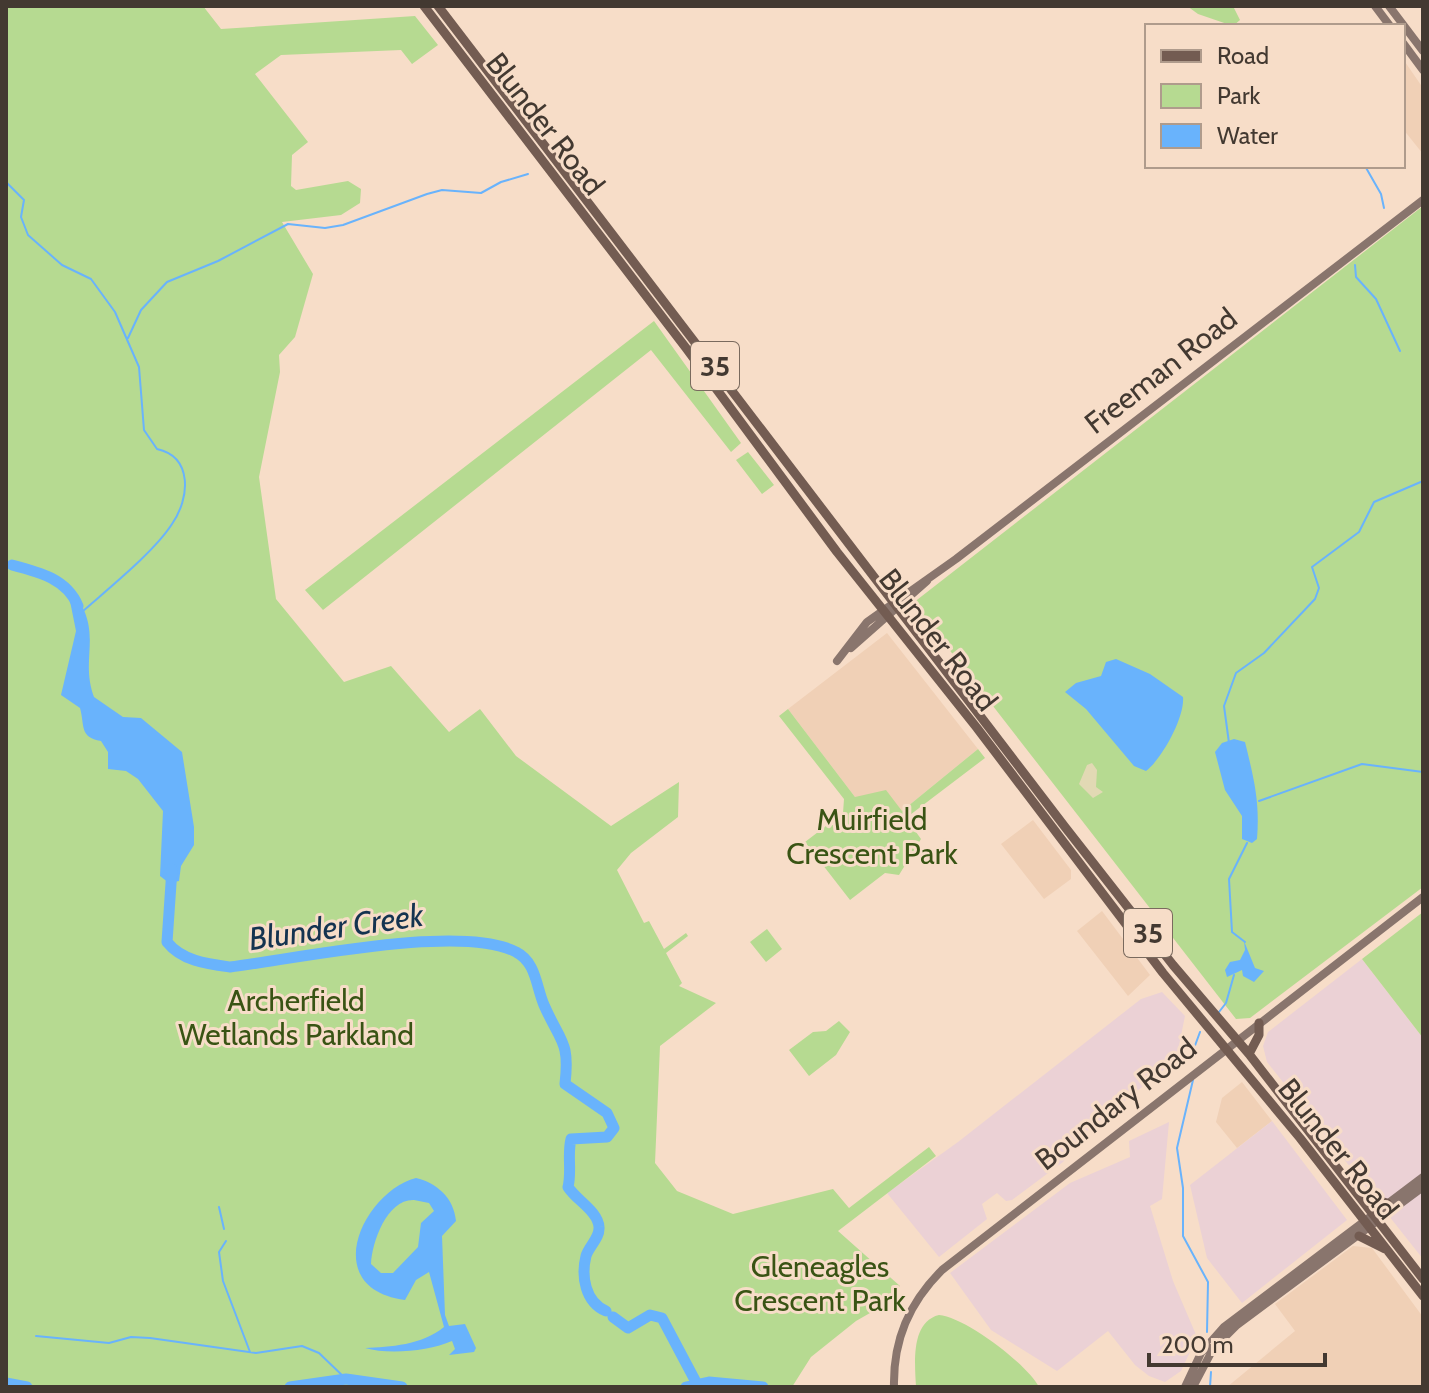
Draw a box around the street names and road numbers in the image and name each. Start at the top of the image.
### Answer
street label: Blunder Road [478,45,612,202]
street label: Freeman Road [1077,300,1244,442]
road number: 35 [691,342,739,390]
street label: Blunder Road [871,561,1005,718]
road number: 35 [1124,909,1172,957]
street label: Boundary Road [1028,1029,1204,1178]
street label: Blunder Road [1270,1071,1406,1227]

